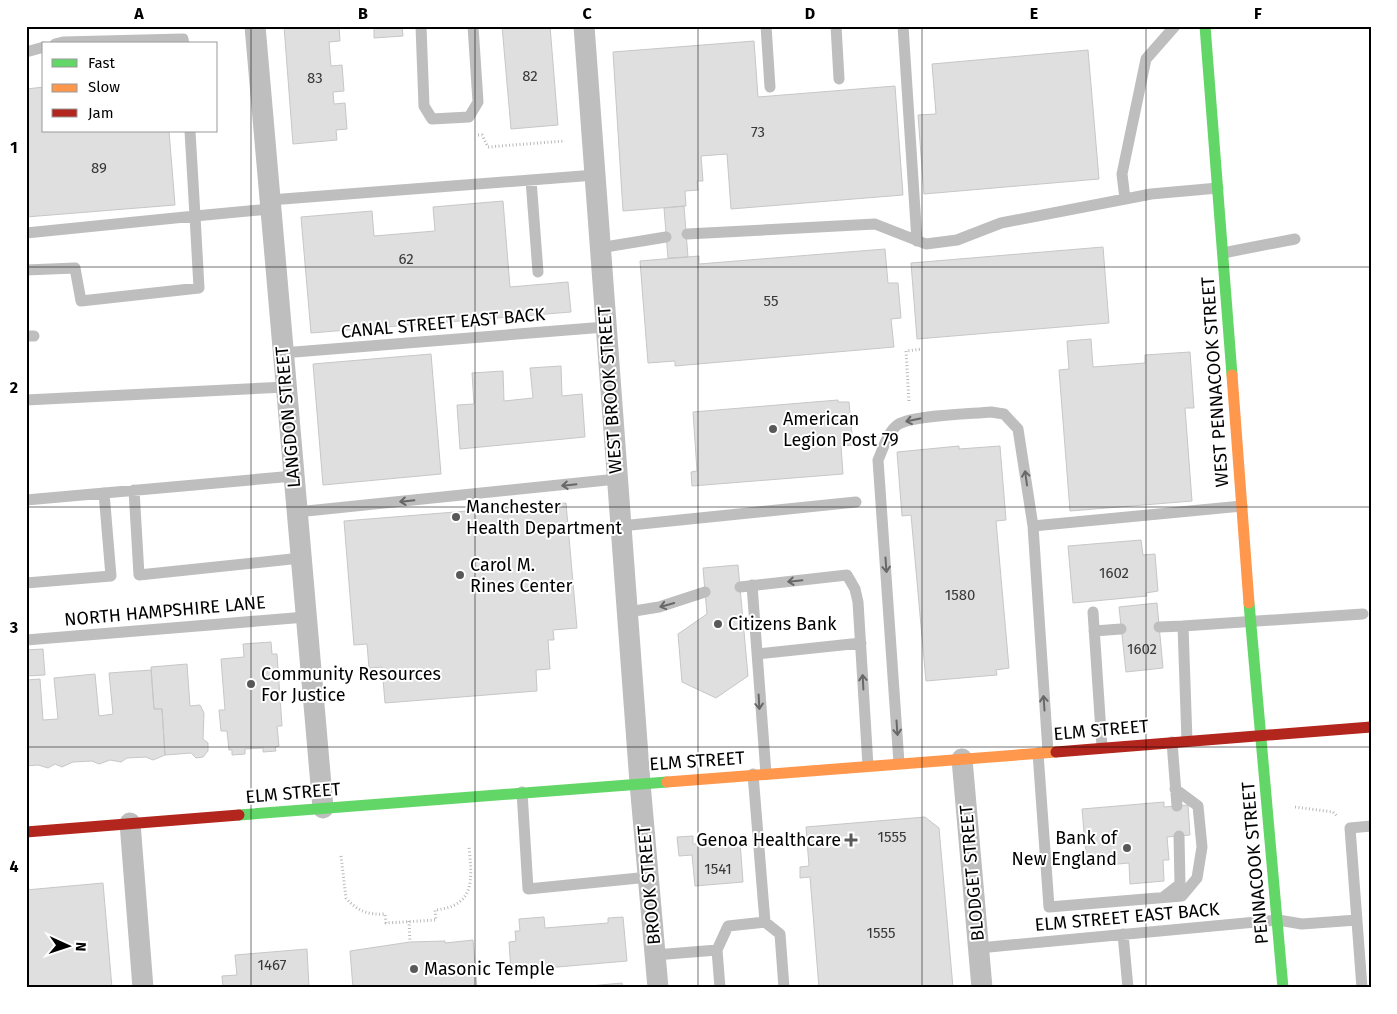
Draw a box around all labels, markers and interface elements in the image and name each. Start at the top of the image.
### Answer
text: A [133,4,144,23]
text: B [358,4,368,23]
text: C [582,4,592,23]
text: D [805,4,815,23]
text: E [1030,4,1038,23]
text: F [1254,4,1262,23]
legend [42,42,218,132]
text: Fast [88,54,115,72]
house number: 82 [522,67,538,85]
house number: 83 [307,69,323,87]
text: Slow [88,78,120,96]
text: Jam [88,104,114,122]
house number: 73 [751,123,765,141]
text: 1 [10,138,18,157]
house number: 89 [91,159,107,177]
house number: 62 [398,250,414,268]
street label: WEST PENNACOOK STREET [1197,275,1233,488]
house number: 55 [764,292,778,310]
street label: CANAL STREET EAST BACK [340,303,546,343]
street label: WEST BROOK STREET [593,305,627,475]
street label: LANGDON STREET [271,345,305,489]
text: 2 [10,378,18,397]
place label: American Legion Post 79 [783,408,899,451]
one-way arrow [905,416,921,425]
marker: American Legion Post 79 [767,423,779,435]
one-way arrow [1020,470,1030,486]
one-way arrow [561,480,577,489]
one-way arrow [399,496,415,506]
place label: Manchester Health Department [466,496,623,539]
marker: Manchester Health Department [450,511,462,523]
place label: Carol M. Rines Center [470,554,573,597]
one-way arrow [881,557,890,573]
house number: 1602 [1099,564,1129,582]
marker: Carol M. Rines Center [454,569,466,581]
one-way arrow [787,576,803,586]
house number: 1580 [945,586,975,604]
street label: NORTH HAMPSHIRE LANE [63,591,267,631]
one-way arrow [660,600,676,610]
place label: Citizens Bank [728,613,837,635]
text: 3 [9,618,18,637]
marker: Citizens Bank [712,618,724,630]
house number: 1602 [1127,640,1157,658]
place label: Community Resources For Justice [261,663,441,706]
one-way arrow [859,674,868,690]
marker: Community Resources For Justice [245,678,257,690]
one-way arrow [755,694,764,710]
one-way arrow [1040,695,1049,711]
street label: ELM STREET [1053,715,1150,745]
one-way arrow [892,719,902,735]
street label: ELM STREET [649,747,746,775]
street label: ELM STREET [245,778,342,808]
street label: PENNACOOK STREET [1237,780,1273,945]
street label: BLODGET STREET [955,803,989,942]
street label: BROOK STREET [633,824,665,946]
place label: Bank of New England [1012,827,1119,870]
house number: 1555 [878,828,906,846]
place label: Genoa Healthcare [696,829,841,851]
marker: Genoa Healthcare [845,834,857,846]
marker: Bank of New England [1121,842,1133,854]
text: 4 [9,857,19,876]
house number: 1541 [704,860,732,878]
street label: ELM STREET EAST BACK [1034,898,1221,936]
north arrow [42,922,92,972]
house number: 1555 [867,924,895,942]
text: N [72,942,89,952]
house number: 1467 [258,956,287,974]
place label: Masonic Temple [424,958,555,980]
marker: Masonic Temple [408,963,420,975]

